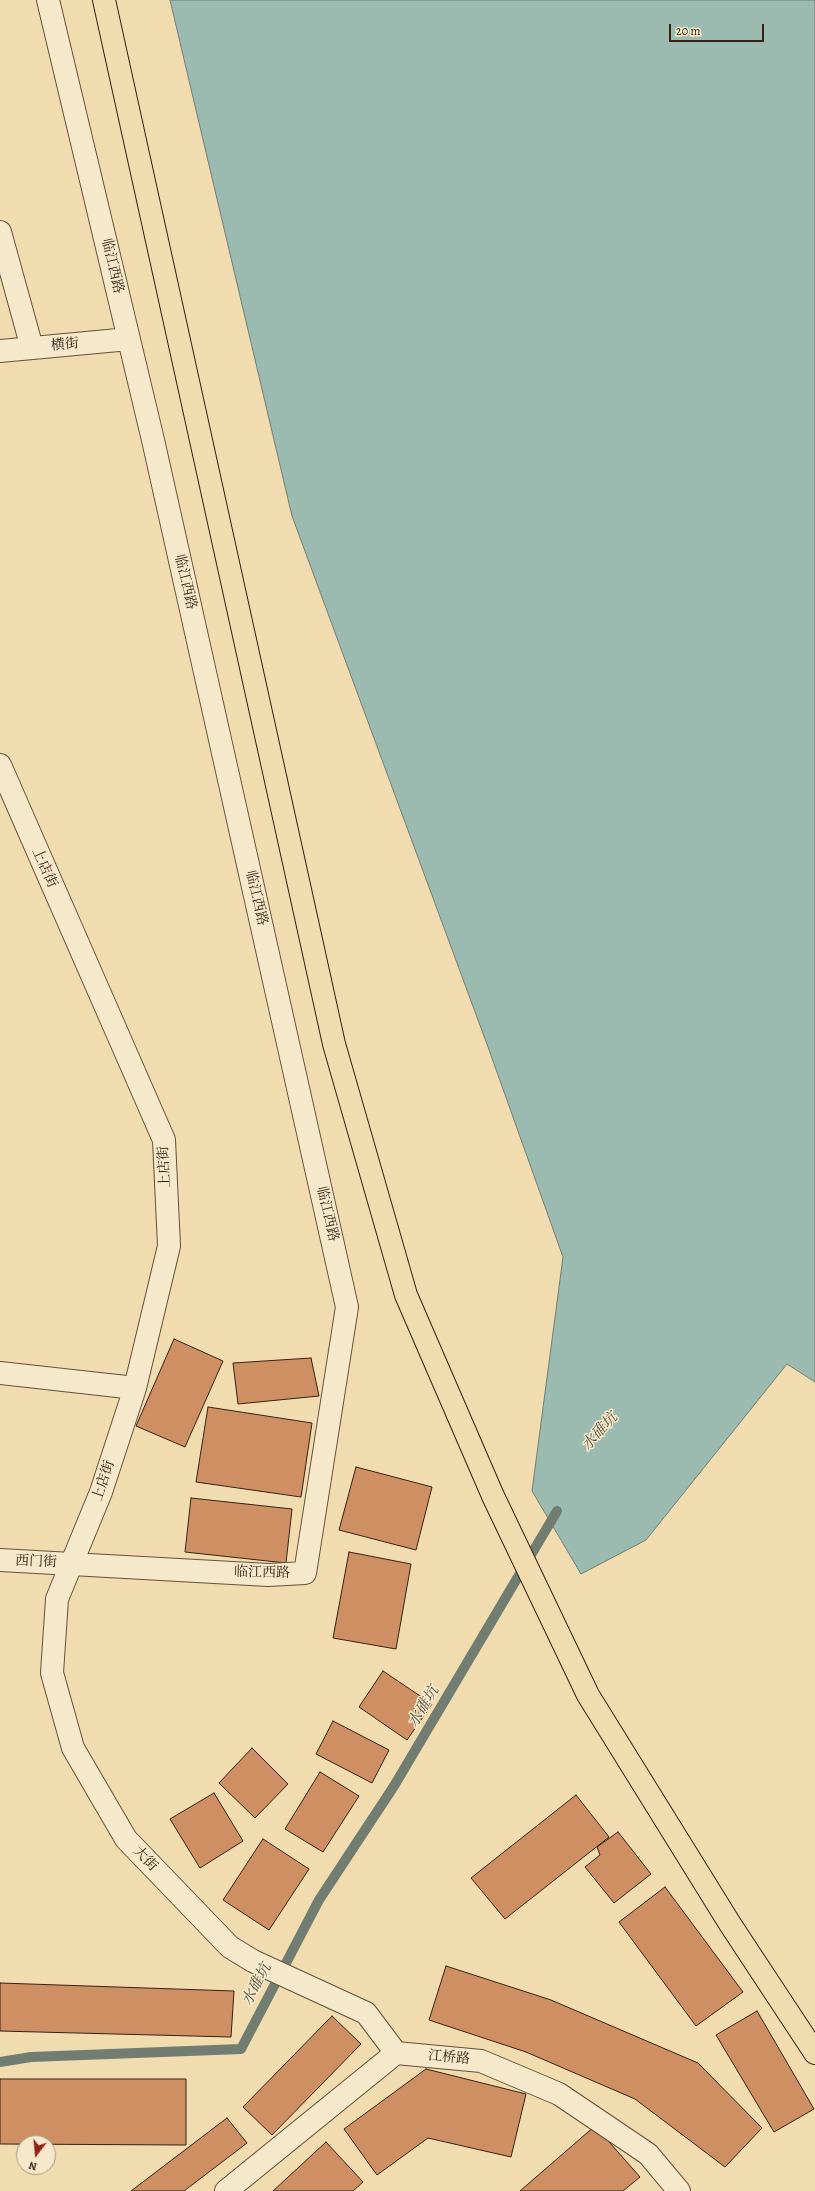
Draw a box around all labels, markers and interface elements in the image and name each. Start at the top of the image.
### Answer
scale bar [671,16,766,42]
text: 20 m [676,23,700,39]
street label: 临江西路 [98,237,126,295]
street label: 横街 [50,335,80,355]
street label: 临江西路 [171,553,199,611]
street label: 上店街 [28,845,60,891]
street label: 临江西路 [242,869,270,927]
street label: 上店街 [156,1146,174,1188]
street label: 临江西路 [313,1185,341,1243]
water label: 水碓坑 [578,1409,622,1455]
street label: 上店街 [89,1458,119,1504]
street label: 西门街 [15,1553,57,1571]
street label: 临江西路 [234,1564,290,1582]
water label: 水碓坑 [405,1683,443,1731]
street label: 大街 [129,1843,161,1875]
water label: 水碓坑 [238,1961,276,2009]
street label: 江桥路 [427,2048,471,2068]
north arrow [16,2135,56,2175]
text: N [27,2158,39,2174]

